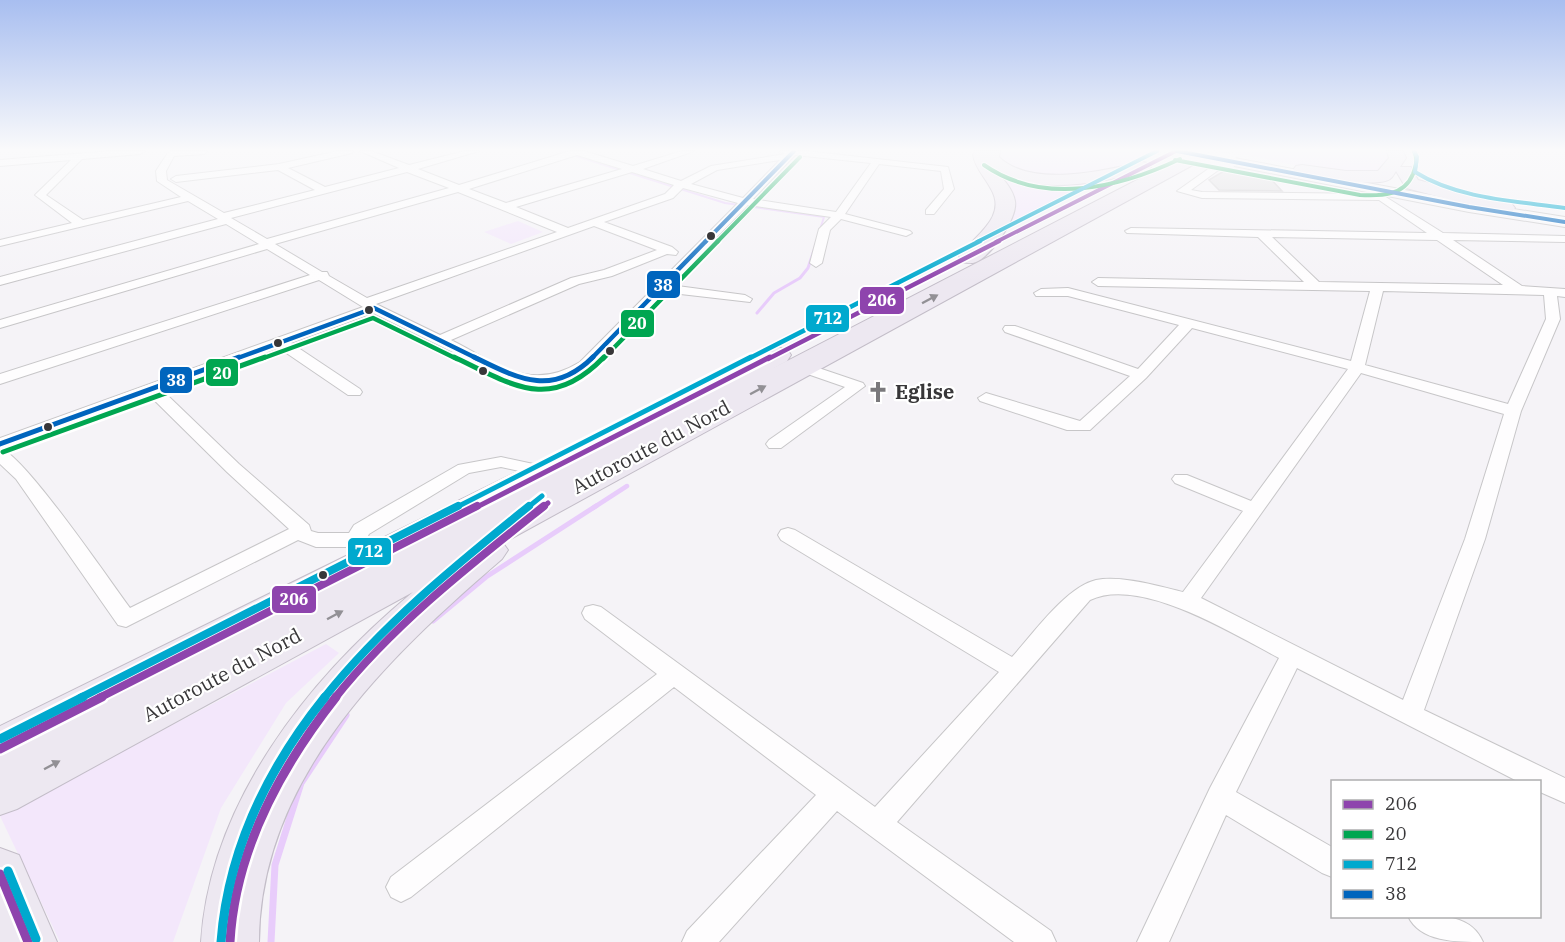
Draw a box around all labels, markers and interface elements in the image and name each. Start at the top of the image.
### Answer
unlabelled marker [705,230,717,242]
line badge: 38 [646,270,681,299]
text: 38 [653,275,673,295]
line badge: 206 [859,286,905,315]
text: 206 [868,290,896,310]
one-way arrow [921,294,938,303]
unlabelled marker [363,304,375,316]
line badge: 712 [805,304,850,333]
text: 712 [814,308,842,328]
line badge: 20 [620,309,655,338]
text: 20 [627,313,647,333]
unlabelled marker [272,337,284,349]
unlabelled marker [604,345,616,357]
line badge: 20 [205,358,239,387]
text: 20 [212,363,232,383]
unlabelled marker [477,365,489,377]
line badge: 38 [159,366,193,394]
text: 38 [166,370,186,390]
place label: Eglise [895,378,954,405]
church icon: Eglise [866,380,890,404]
one-way arrow [749,385,766,395]
street label: Autoroute du Nord [567,393,735,500]
unlabelled marker [42,421,54,433]
line badge: 712 [347,537,392,566]
text: 712 [355,541,383,561]
unlabelled marker [317,569,329,581]
line badge: 206 [271,585,317,614]
text: 206 [280,589,308,609]
one-way arrow [327,610,344,620]
street label: Autoroute du Nord [138,621,306,728]
one-way arrow [43,760,60,770]
legend [1331,780,1541,918]
text: 206 [1385,792,1417,815]
text: 20 [1385,822,1407,845]
text: 712 [1385,852,1417,875]
text: 38 [1385,882,1407,905]

